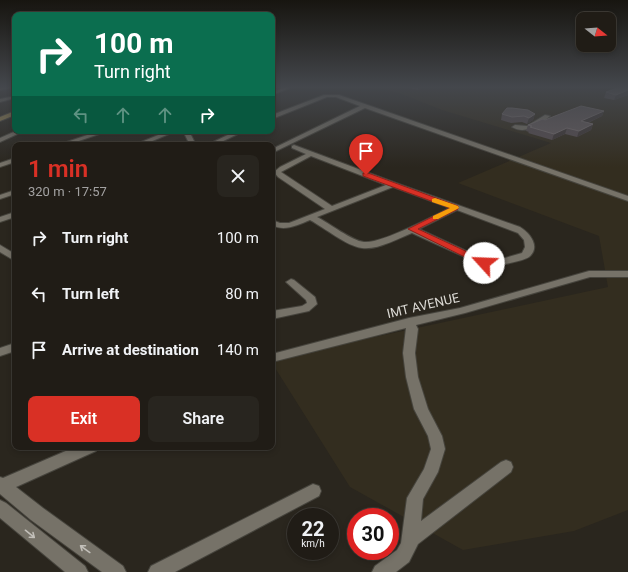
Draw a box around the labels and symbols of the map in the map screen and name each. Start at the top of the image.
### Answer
north arrow [576,12,616,52]
pin [349,134,383,175]
position arrow [463,242,505,284]
street label: IMT AVENUE [385,290,461,321]
speed limit sign: 30 [347,508,399,560]
one-way arrow [24,529,35,538]
one-way arrow [80,545,91,553]

